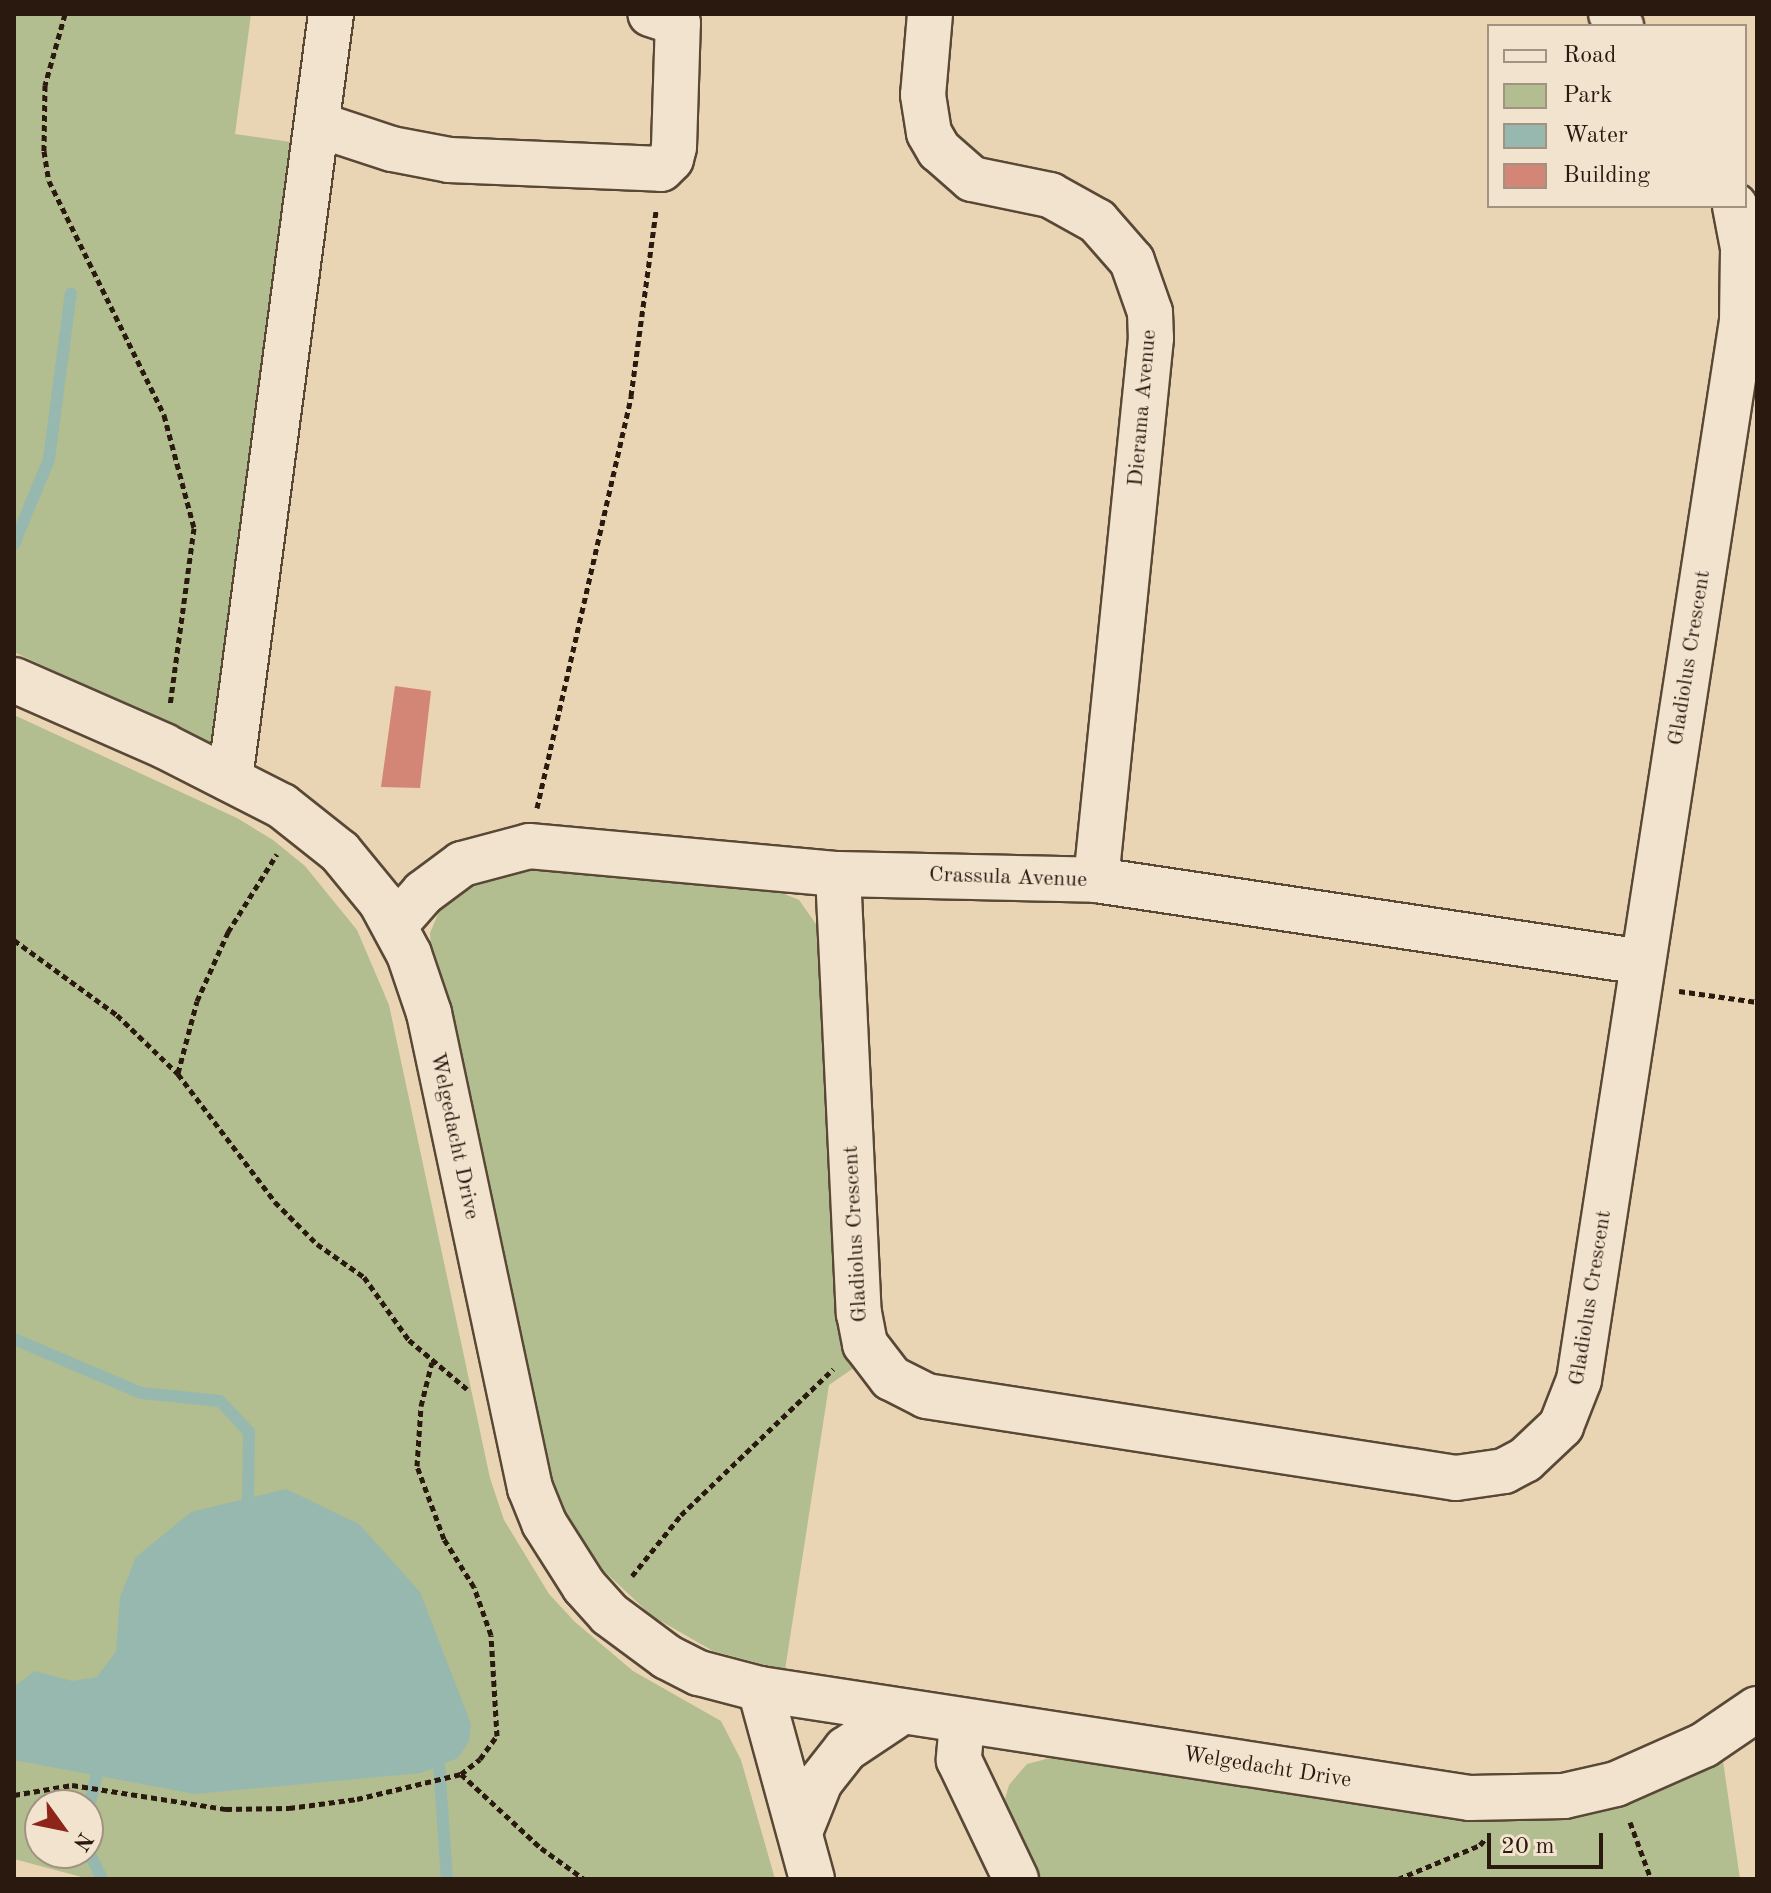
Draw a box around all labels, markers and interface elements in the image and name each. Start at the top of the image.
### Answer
legend [1487,24,1747,208]
text: Road [1563,44,1616,68]
text: Park [1563,84,1612,108]
text: Water [1563,124,1628,148]
text: Building [1563,164,1650,188]
street label: Dierama Avenue [1123,328,1163,488]
street label: Gladiolus Crescent [1663,568,1717,748]
street label: Crassula Avenue [928,862,1088,894]
street label: Welgedacht Drive [423,1050,485,1222]
street label: Gladiolus Crescent [838,1145,874,1323]
street label: Gladiolus Crescent [1564,1208,1618,1388]
street label: Welgedacht Drive [1181,1742,1353,1794]
north arrow [24,1789,104,1869]
scale bar [1491,1817,1607,1867]
text: N [69,1828,96,1854]
text: 20 m [1501,1835,1555,1859]

